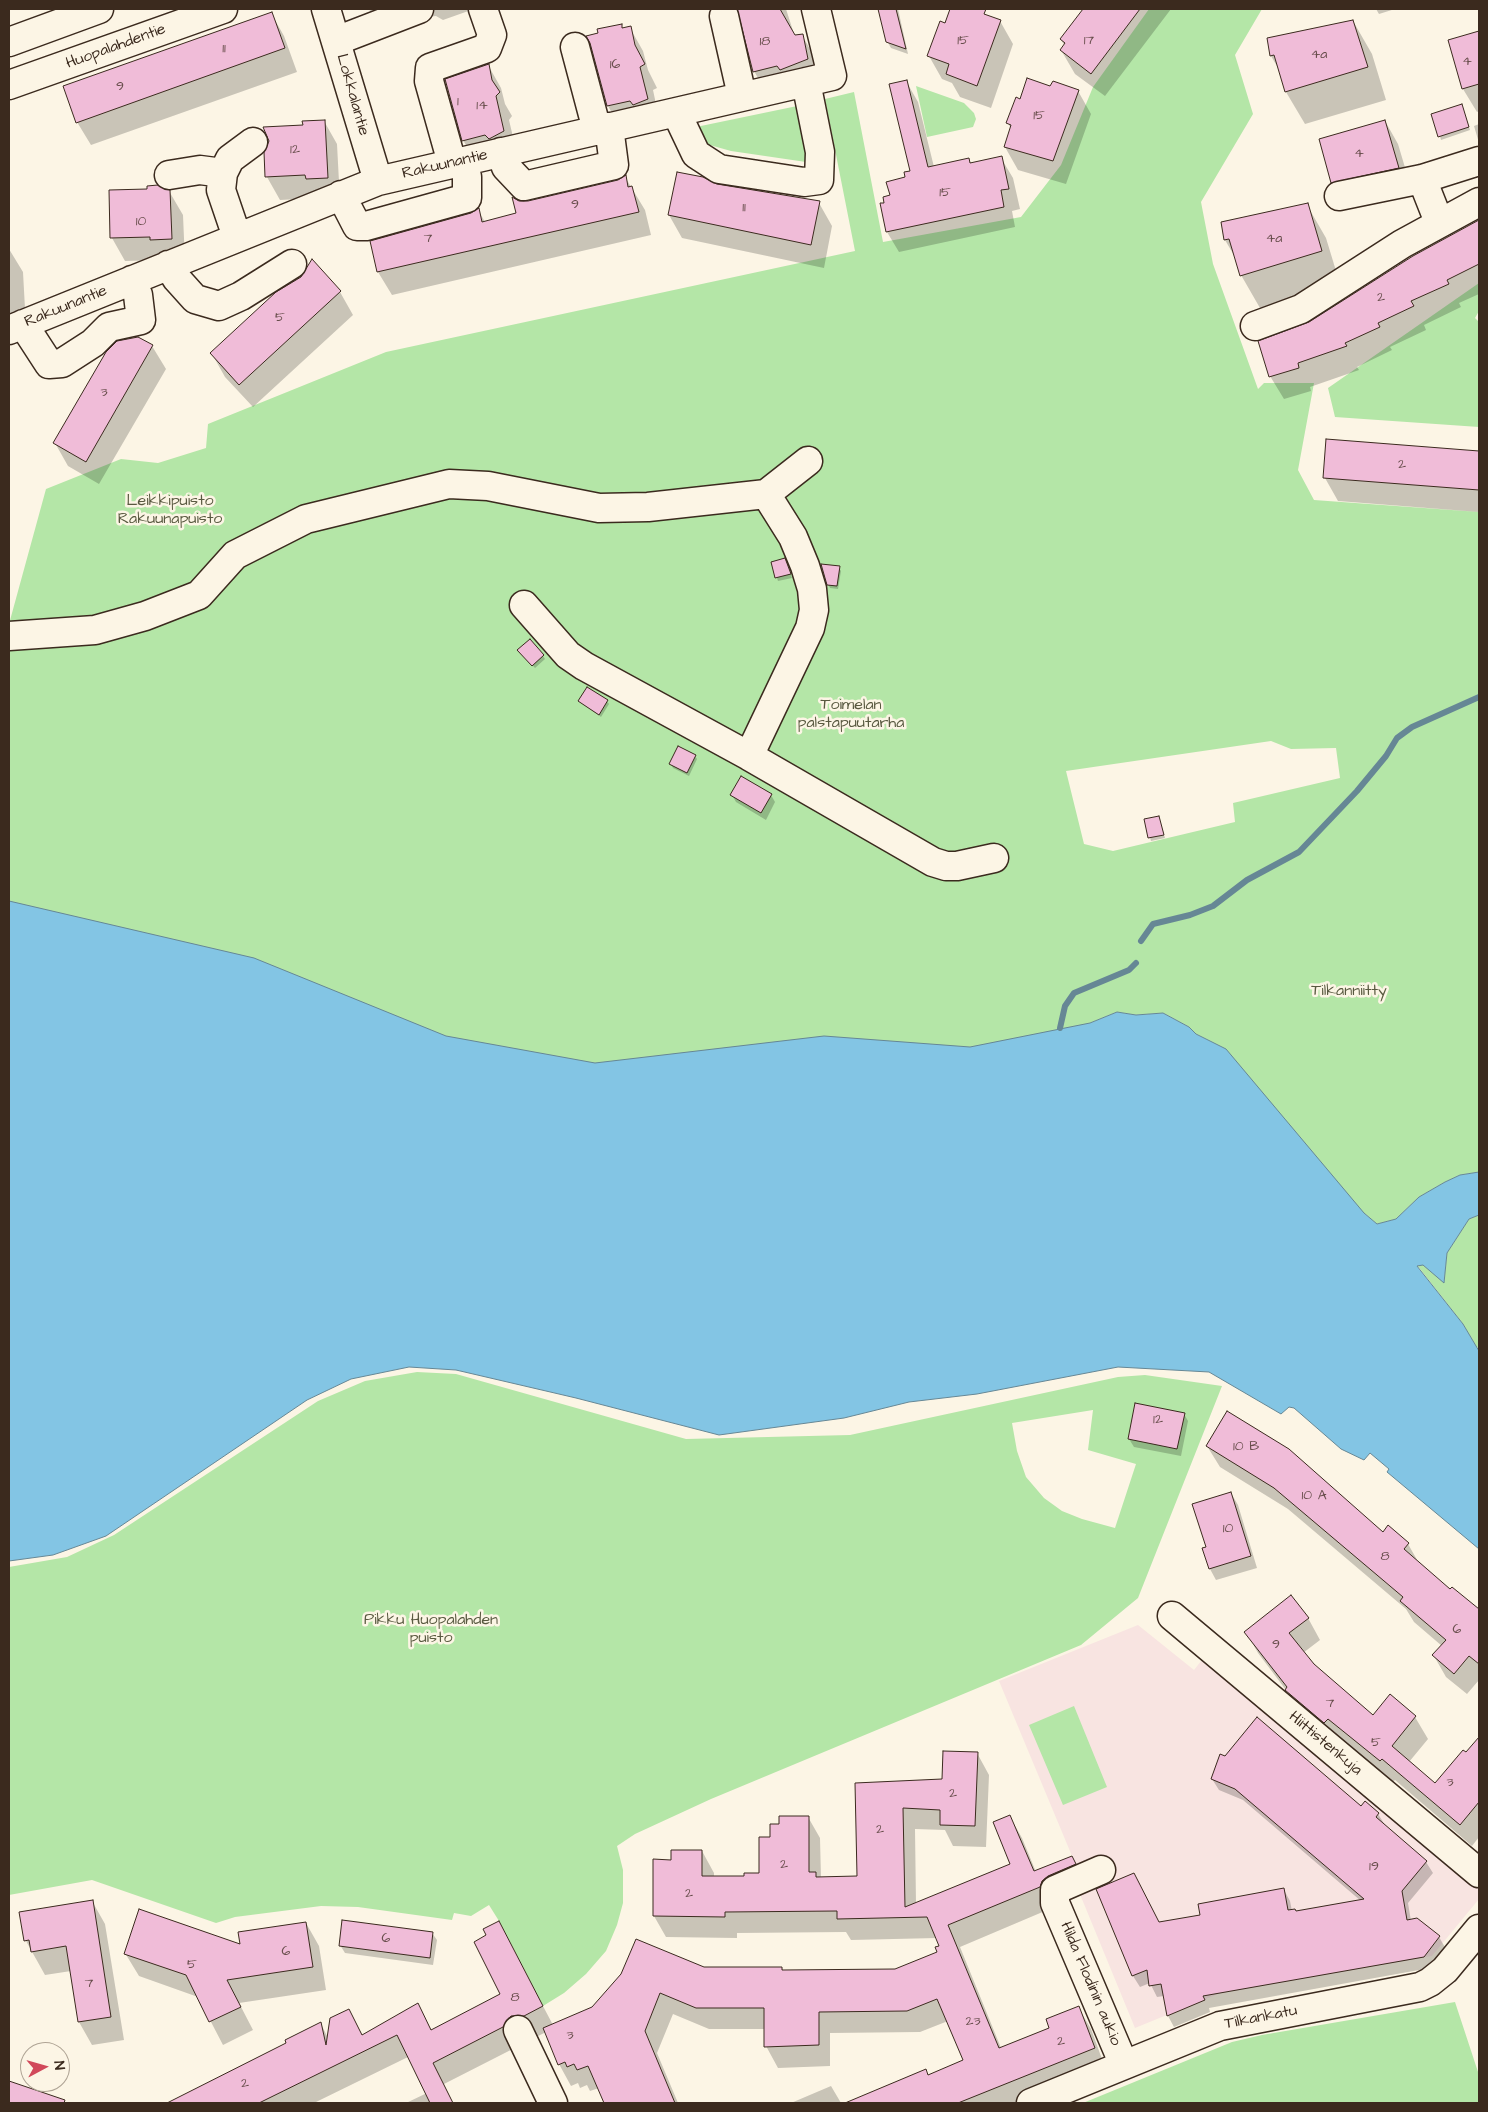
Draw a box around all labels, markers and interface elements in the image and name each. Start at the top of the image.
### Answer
street label: Huopalahdentie [63,20,169,74]
house number: 15 [957,33,969,49]
house number: 17 [1084,33,1094,49]
house number: 18 [760,34,770,50]
house number: 11 [222,41,226,57]
house number: 4a [1311,47,1327,63]
street label: Lokkalantie [331,52,373,138]
house number: 4 [1462,54,1472,70]
house number: 16 [610,57,620,73]
house number: 9 [116,79,124,95]
house number: 1 [457,94,459,110]
house number: 14 [476,98,488,114]
house number: 15 [1033,108,1045,124]
house number: 12 [290,142,300,158]
street label: Rakuunantie [400,146,490,184]
house number: 4 [1354,146,1364,162]
house number: 15 [939,185,951,201]
house number: 9 [571,197,579,213]
house number: 11 [742,200,746,216]
house number: 10 [136,214,146,230]
house number: 7 [424,231,432,247]
house number: 4a [1266,231,1282,247]
street label: Rakuunantie [22,282,110,332]
house number: 2 [1377,290,1385,306]
house number: 5 [275,310,285,326]
house number: 3 [100,385,108,401]
house number: 2 [1398,457,1406,473]
park label: Leikkipuisto Rakuunapuisto [118,492,222,530]
park label: Toimelan palstapuutarha [798,696,904,734]
park label: Tilkanniitty [1311,982,1387,1002]
house number: 12 [1153,1412,1163,1428]
house number: 10 B [1233,1439,1259,1455]
house number: 10 A [1301,1488,1327,1504]
house number: 10 [1223,1521,1233,1537]
house number: 8 [1380,1549,1390,1565]
park label: Pikku Huopalahden puisto [364,1611,498,1649]
house number: 6 [1453,1622,1461,1638]
house number: 9 [1272,1637,1280,1653]
house number: 7 [1326,1696,1334,1712]
street label: Hiittistenkuja [1284,1708,1366,1780]
house number: 5 [1371,1735,1381,1751]
house number: 3 [1446,1775,1454,1791]
house number: 2 [949,1786,957,1802]
house number: 2 [876,1822,884,1838]
house number: 2 [780,1857,788,1873]
house number: 19 [1369,1859,1379,1875]
house number: 2 [685,1886,693,1902]
street label: Hilda Flodinin aukio [1055,1919,1125,2049]
house number: 6 [382,1931,390,1947]
house number: 6 [282,1944,290,1960]
house number: 5 [187,1957,197,1973]
house number: 7 [85,1976,93,1992]
house number: 8 [510,1990,520,2006]
street label: Tilkankatu [1223,2002,1299,2034]
house number: 23 [965,2014,981,2030]
house number: 3 [566,2028,574,2044]
house number: 2 [1057,2034,1065,2050]
north arrow [20,2042,70,2092]
text: N [49,2060,69,2071]
house number: 2 [241,2076,249,2092]

